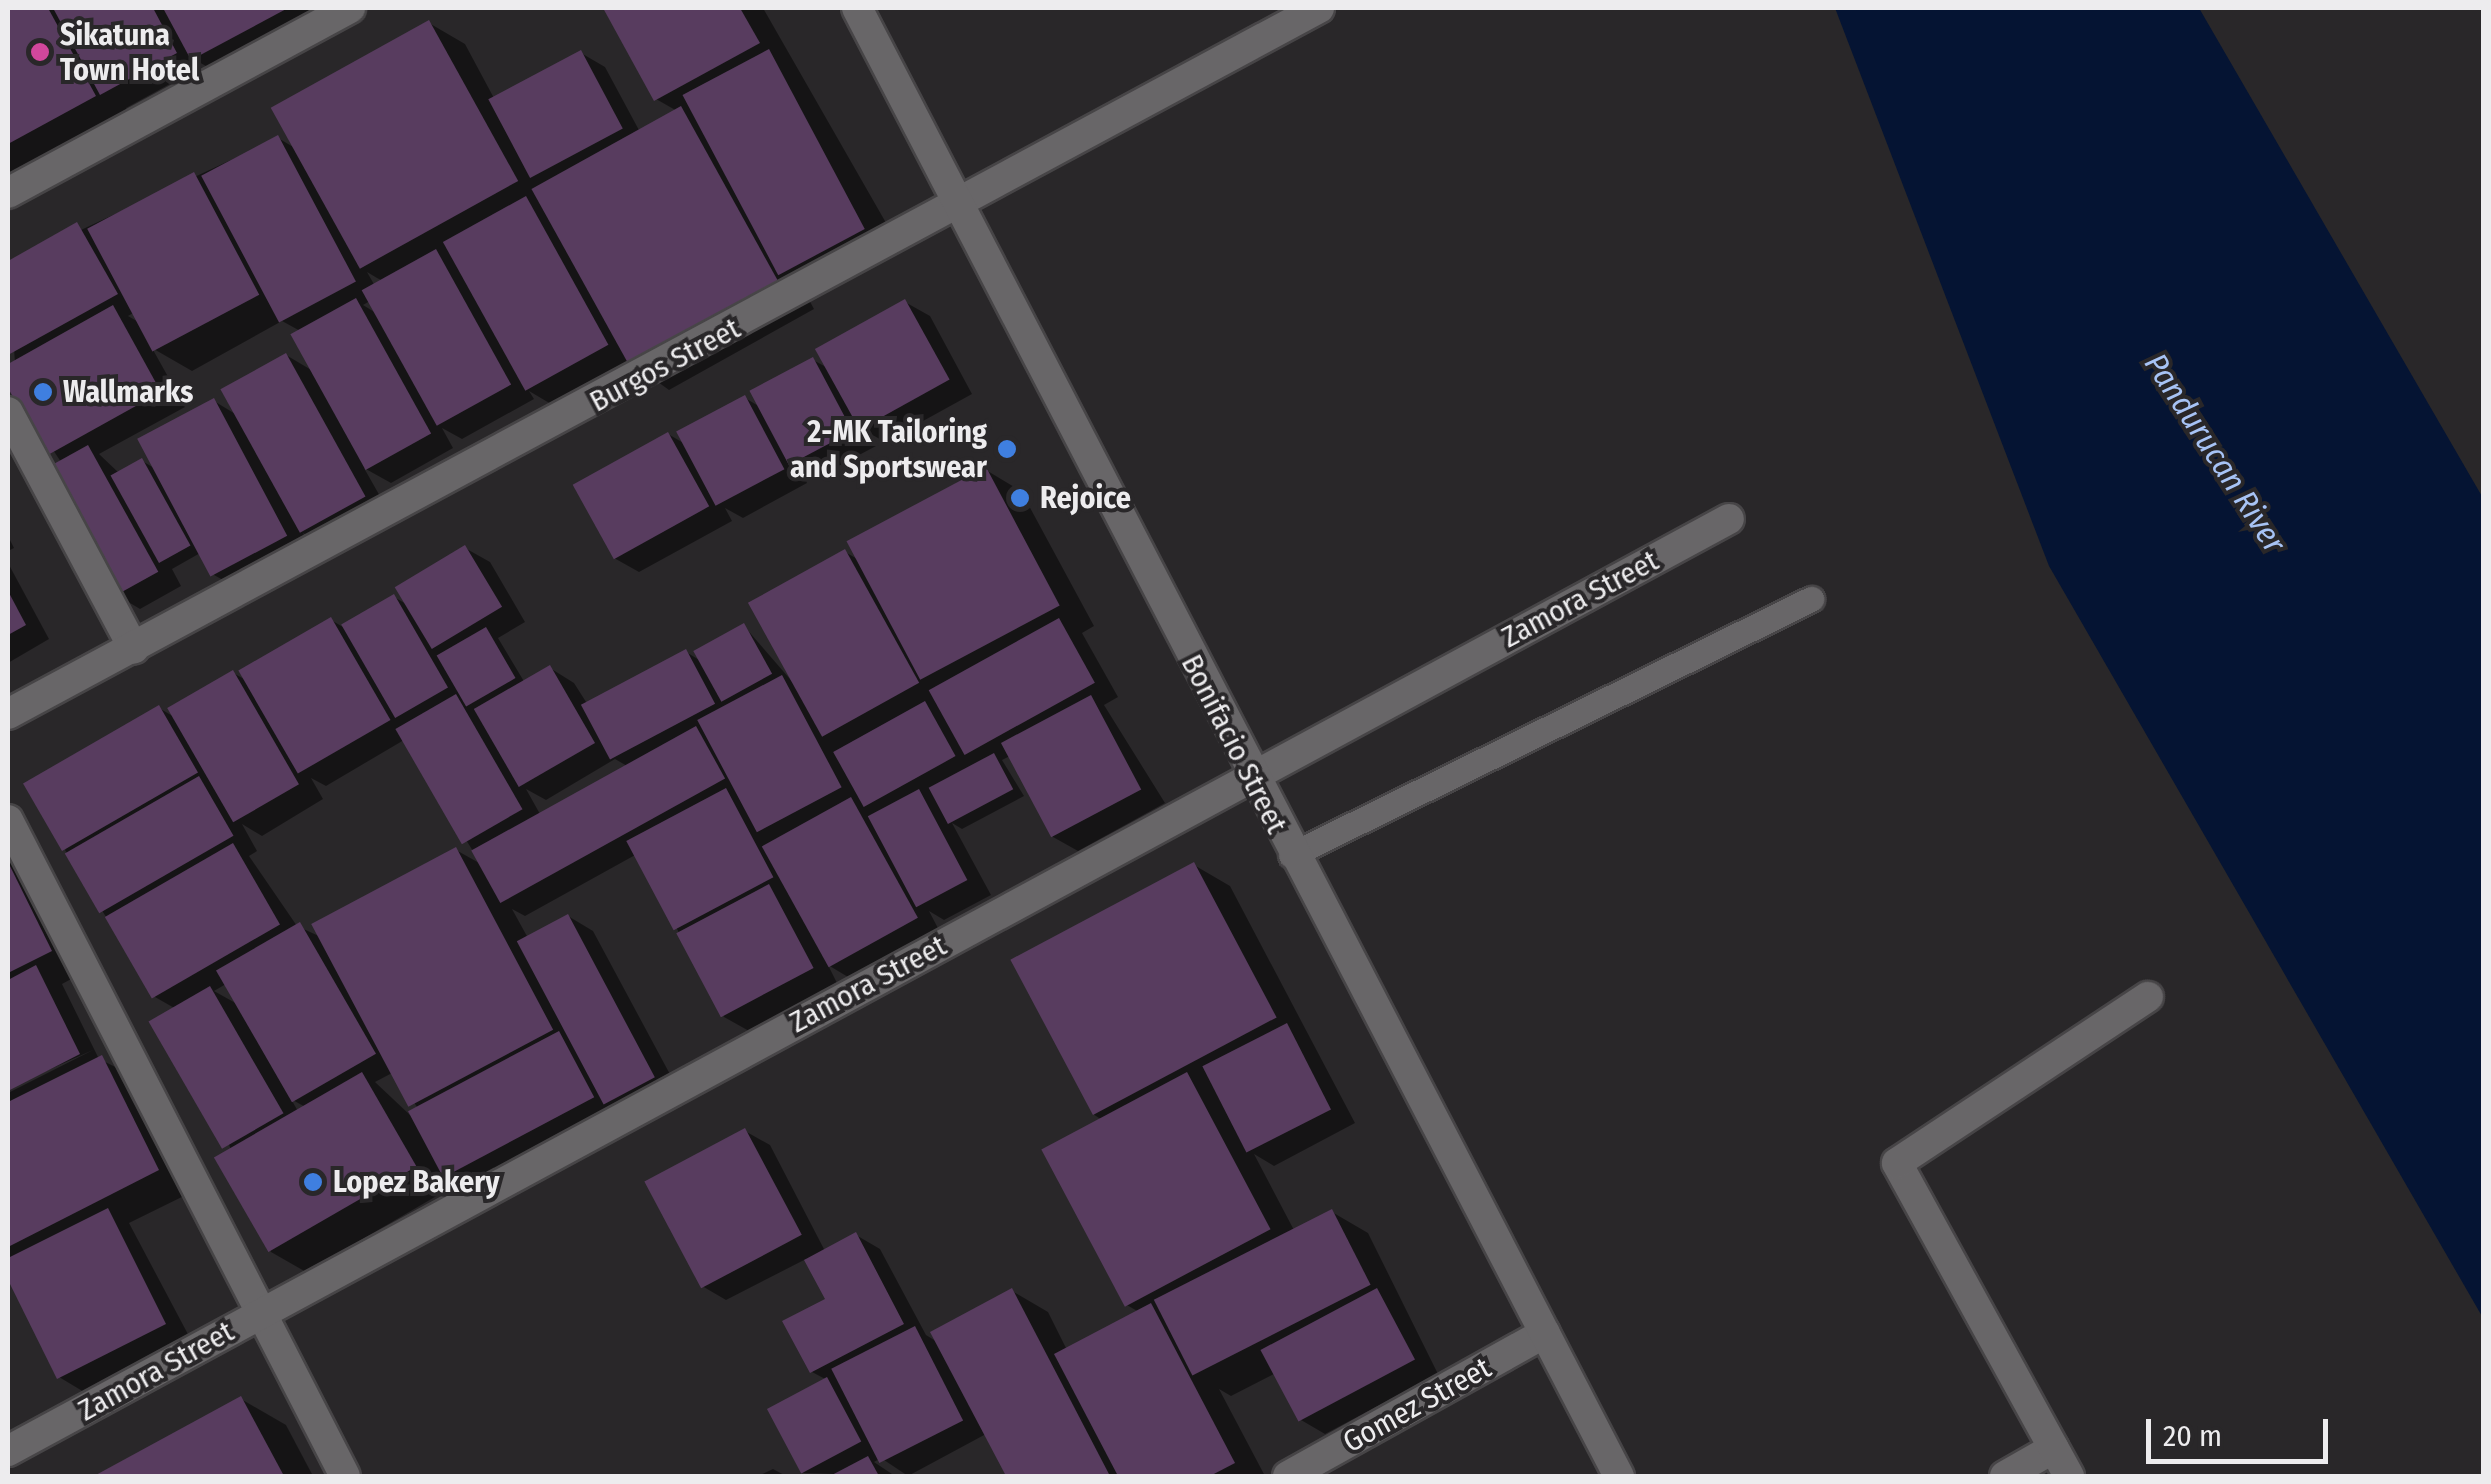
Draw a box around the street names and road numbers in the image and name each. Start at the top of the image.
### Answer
street label: Burgos Street [584,310,746,420]
street label: Zamora Street [1495,543,1665,655]
street label: Bonifacio Street [1174,649,1294,839]
street label: Zamora Street [783,928,953,1040]
street label: Zamora Street [72,1313,240,1429]
street label: Gomez Street [1337,1350,1497,1460]

